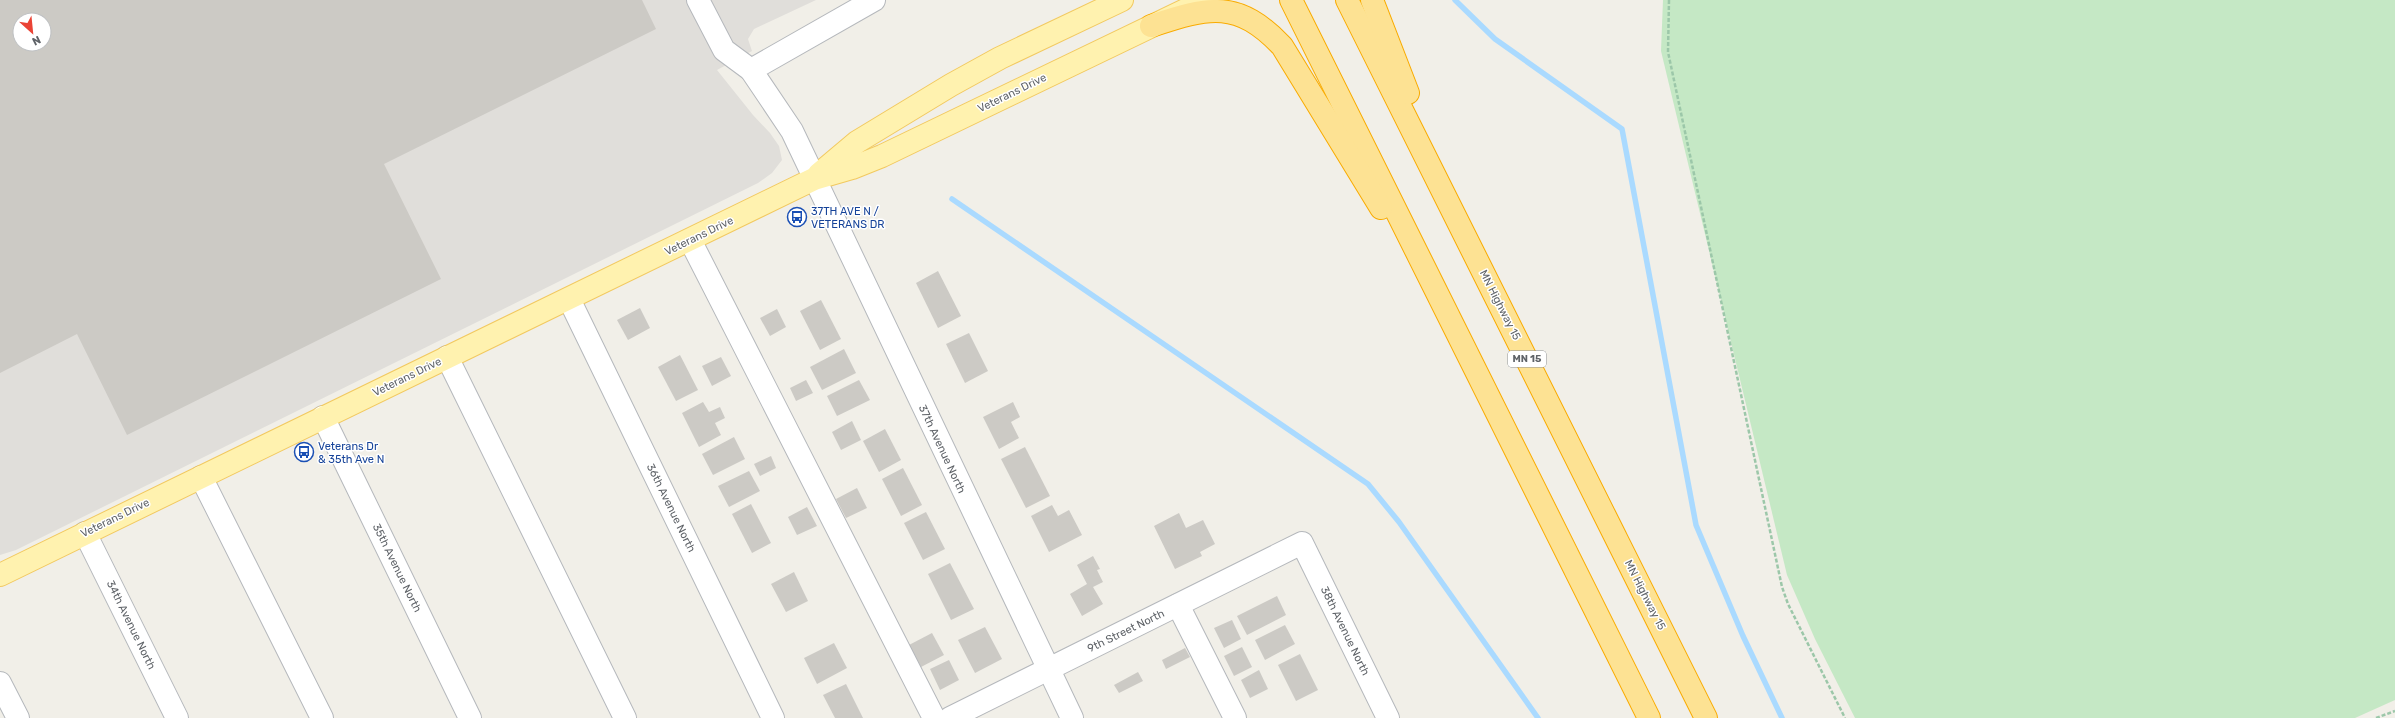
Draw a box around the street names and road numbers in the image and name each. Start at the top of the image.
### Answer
street label: Veterans Drive [976,71,1048,115]
street label: Veterans Drive [663,214,735,258]
street label: MN Highway 15 [1477,268,1524,343]
road number: MN 15 [1508,351,1546,367]
street label: Veterans Drive [371,355,443,399]
street label: 37th Avenue North [916,403,968,495]
street label: 36th Avenue North [644,462,698,554]
street label: Veterans Drive [79,496,151,540]
street label: 35th Avenue North [370,522,424,614]
street label: MN Highway 15 [1622,558,1669,633]
street label: 34th Avenue North [104,578,158,672]
street label: 38th Avenue North [1318,584,1372,678]
street label: 9th Street North [1085,607,1167,655]

